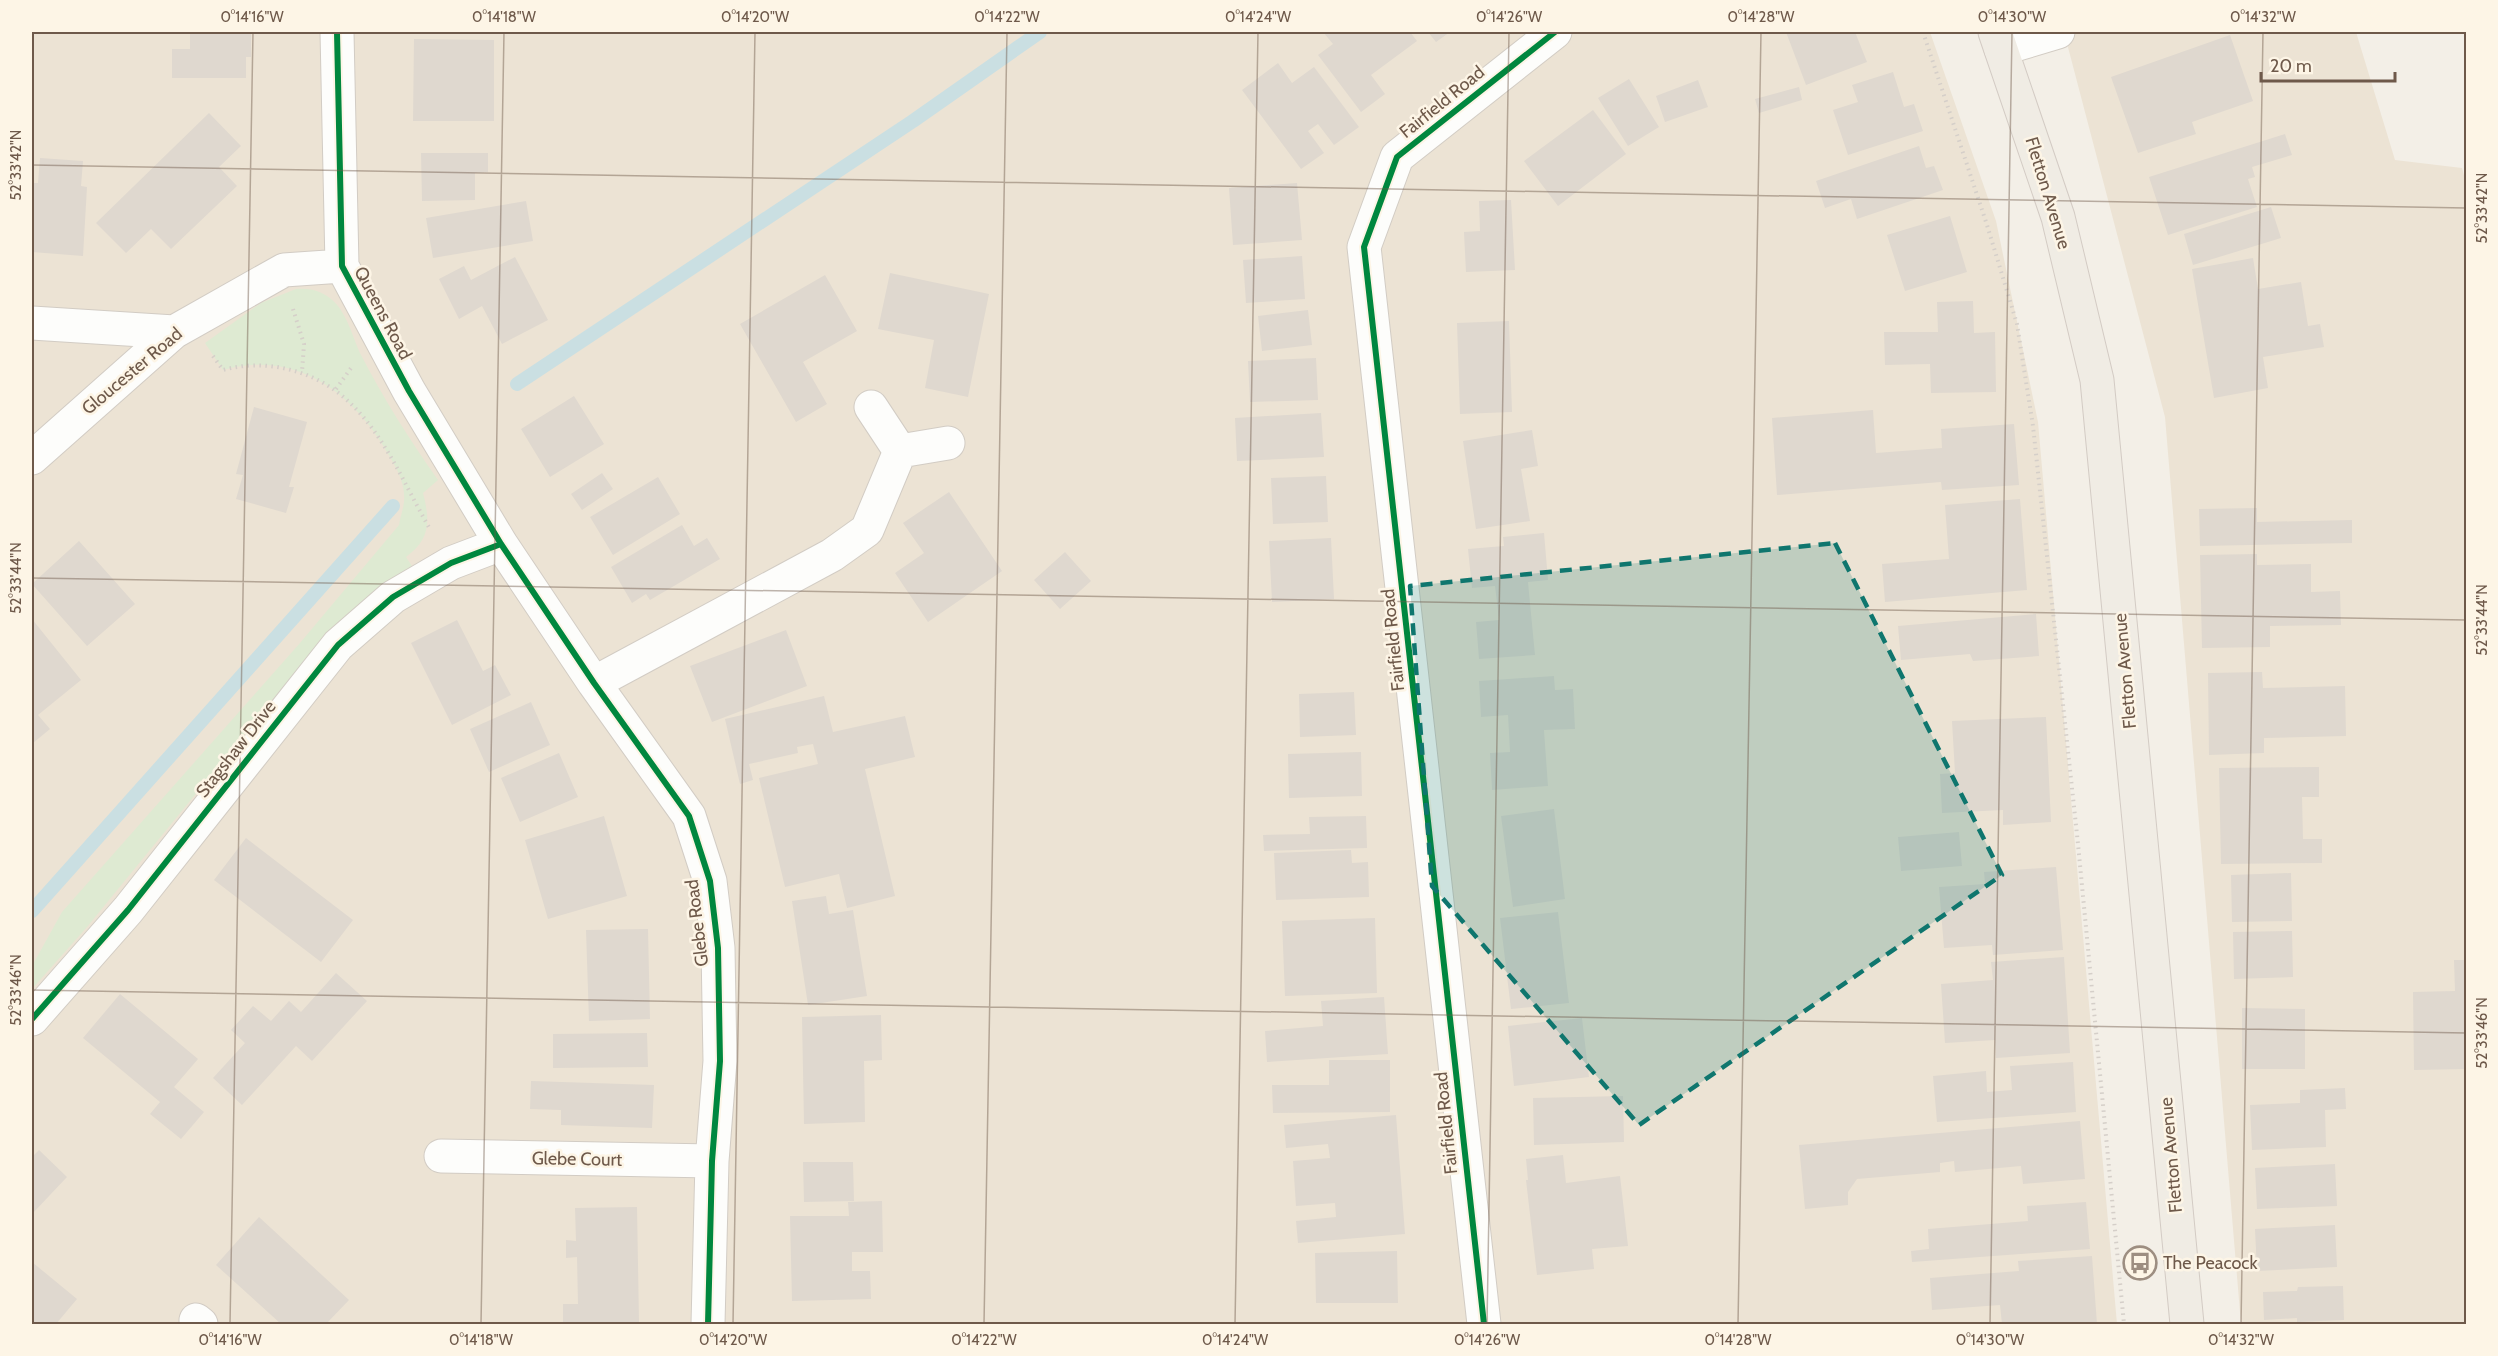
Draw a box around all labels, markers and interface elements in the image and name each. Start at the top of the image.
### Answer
text: 0°14'16"W [220,8,284,26]
text: 0°14'18"W [472,8,537,26]
text: 0°14'20"W [721,8,790,26]
text: 0°14'22"W [974,8,1041,26]
text: 0°14'24"W [1225,8,1292,26]
text: 0°14'26"W [1476,8,1543,26]
text: 0°14'28"W [1728,8,1795,26]
text: 0°14'30"W [1978,8,2047,26]
text: 0°14'32"W [2230,8,2297,26]
scale bar [2261,45,2394,83]
text: 20 m [2270,55,2312,77]
street label: Fairfield Road [1395,61,1489,143]
text: 52°33'42"N [7,130,25,200]
street label: Fletton Avenue [2021,134,2075,252]
text: 52°33'42"N [2473,173,2491,243]
street label: Queens Road [349,263,417,363]
street label: Gloucester Road [77,323,187,419]
text: 52°33'44"N [7,542,25,614]
text: 52°33'44"N [2473,584,2491,656]
street label: Fairfield Road [1377,588,1409,692]
street label: Fletton Avenue [2109,612,2141,730]
street label: Stagshaw Drive [191,696,281,802]
street label: Glebe Road [681,878,713,968]
text: 52°33'46"N [7,954,25,1026]
text: 52°33'46"N [2473,997,2491,1069]
street label: Fairfield Road [1430,1071,1462,1175]
street label: Fletton Avenue [2155,1096,2187,1214]
street label: Glebe Court [532,1147,622,1171]
bus stop icon: The Peacock [2122,1245,2158,1281]
place label: The Peacock [2163,1252,2259,1274]
text: 0°14'16"W [198,1331,262,1349]
text: 0°14'18"W [449,1331,514,1349]
text: 0°14'20"W [699,1331,768,1349]
text: 0°14'22"W [951,1331,1018,1349]
text: 0°14'24"W [1202,1331,1269,1349]
text: 0°14'26"W [1454,1331,1521,1349]
text: 0°14'28"W [1705,1331,1772,1349]
text: 0°14'30"W [1956,1331,2025,1349]
text: 0°14'32"W [2208,1331,2275,1349]

